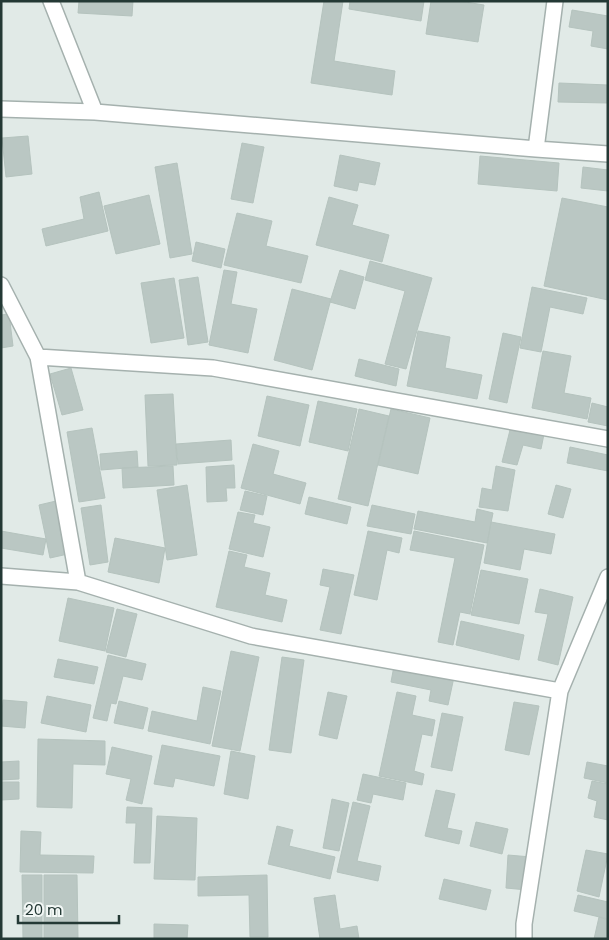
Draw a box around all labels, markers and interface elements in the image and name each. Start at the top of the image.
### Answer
scale bar [18,892,119,924]
text: 20 m [25,899,63,920]

